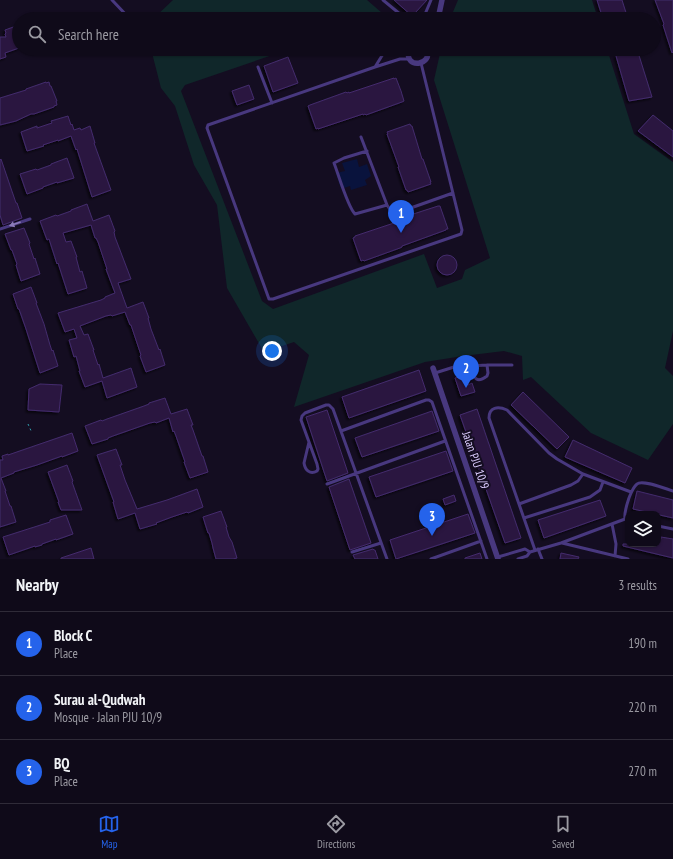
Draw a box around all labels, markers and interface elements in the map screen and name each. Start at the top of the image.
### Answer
search box [12,12,661,56]
icon: search [26,23,48,45]
text: Search here [58,25,119,44]
pin: 1 [388,200,414,233]
one-way arrow [9,221,21,227]
your location [262,341,282,361]
pin: 2 [453,355,479,388]
street label: Jalan PJU 10/9 [459,428,493,491]
pin: 3 [419,503,445,536]
map controls [625,511,661,547]
button: layers [625,511,661,547]
text: Nearby [16,574,59,596]
text: 3 results [618,577,657,594]
text: Block C [54,626,92,645]
text: 1 [26,635,32,652]
text: 190 m [628,635,657,652]
text: Place [54,645,78,662]
text: Surau al-Qudwah [54,690,145,709]
text: 2 [26,699,32,716]
text: 220 m [628,699,657,716]
text: Mosque · Jalan PJU 10/9 [54,709,162,726]
text: BQ [54,754,70,773]
text: 3 [26,763,32,780]
text: 270 m [628,763,657,780]
text: Place [54,773,78,790]
tab: Map [98,813,120,851]
tab: Directions [317,813,355,851]
tab: Saved [552,813,575,851]

